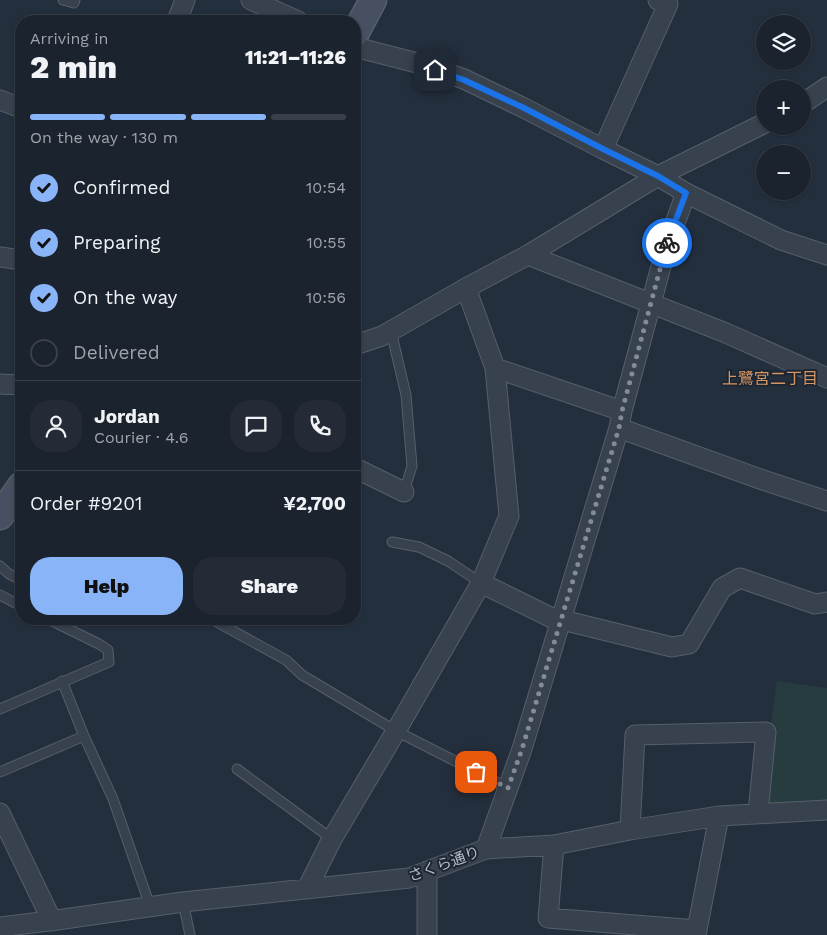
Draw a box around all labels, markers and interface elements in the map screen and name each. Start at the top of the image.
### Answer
map controls [756,15,811,200]
button: layers [756,15,811,70]
text: Arriving in [30,29,108,48]
text: 11:21–11:26 [245,46,346,69]
text: 2 min [30,48,117,86]
pin [414,49,456,91]
icon: home [421,56,449,84]
button: + [756,80,811,135]
text: On the way · 130 m [30,128,178,147]
button: − [756,145,811,200]
icon: check [30,174,58,202]
text: Confirmed [73,176,170,199]
text: 10:54 [306,178,346,197]
courier [642,218,692,268]
icon: check [30,229,58,257]
icon: bike [653,229,681,257]
text: Preparing [73,231,160,254]
text: 10:55 [306,233,346,252]
icon: check [30,284,58,312]
text: On the way [73,286,177,309]
text: 10:56 [306,288,346,307]
text: Delivered [73,341,160,364]
district label: 上鷺宮二丁目 [722,369,818,388]
button: person [30,400,82,452]
button: chat [230,400,282,452]
button: phone [294,400,346,452]
text: Jordan [94,405,160,428]
text: Courier · 4.6 [94,428,189,447]
text: Order #9201 [30,492,142,515]
text: ¥2,700 [283,492,346,515]
button: Help [30,557,183,615]
button: Share [193,557,346,615]
pin [455,751,497,793]
icon: bag [462,758,490,786]
street label: さくら通り [406,843,482,885]

